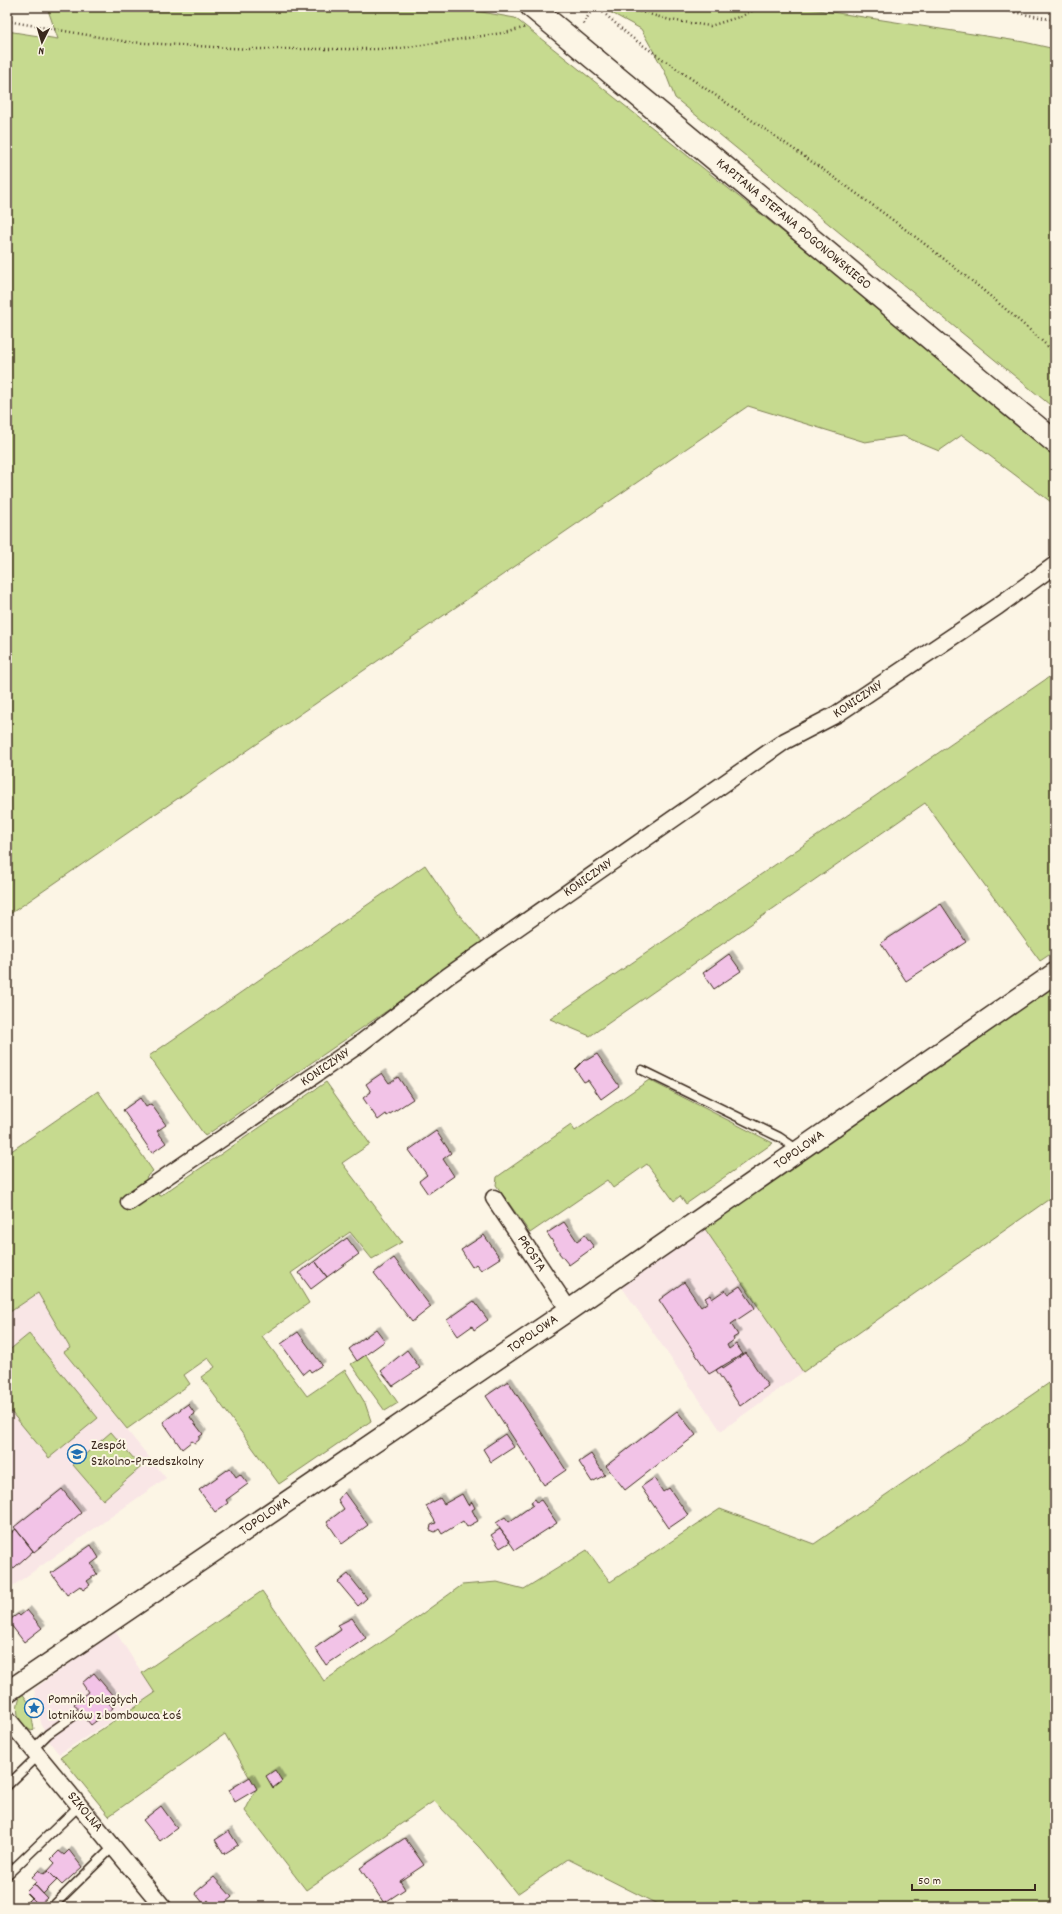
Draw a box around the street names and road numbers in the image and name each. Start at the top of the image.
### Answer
street label: KAPITANA STEFANA POGONOWSKIEGO [711,154,875,295]
street label: KONICZYNY [829,675,888,724]
street label: KONICZYNY [559,853,618,902]
street label: KONICZYNY [297,1043,355,1092]
street label: TOPOLOWA [770,1125,829,1175]
street label: PROSTA [512,1231,551,1276]
street label: TOPOLOWA [504,1310,563,1359]
street label: TOPOLOWA [236,1492,295,1541]
street label: SZKOLNA [62,1788,108,1837]

